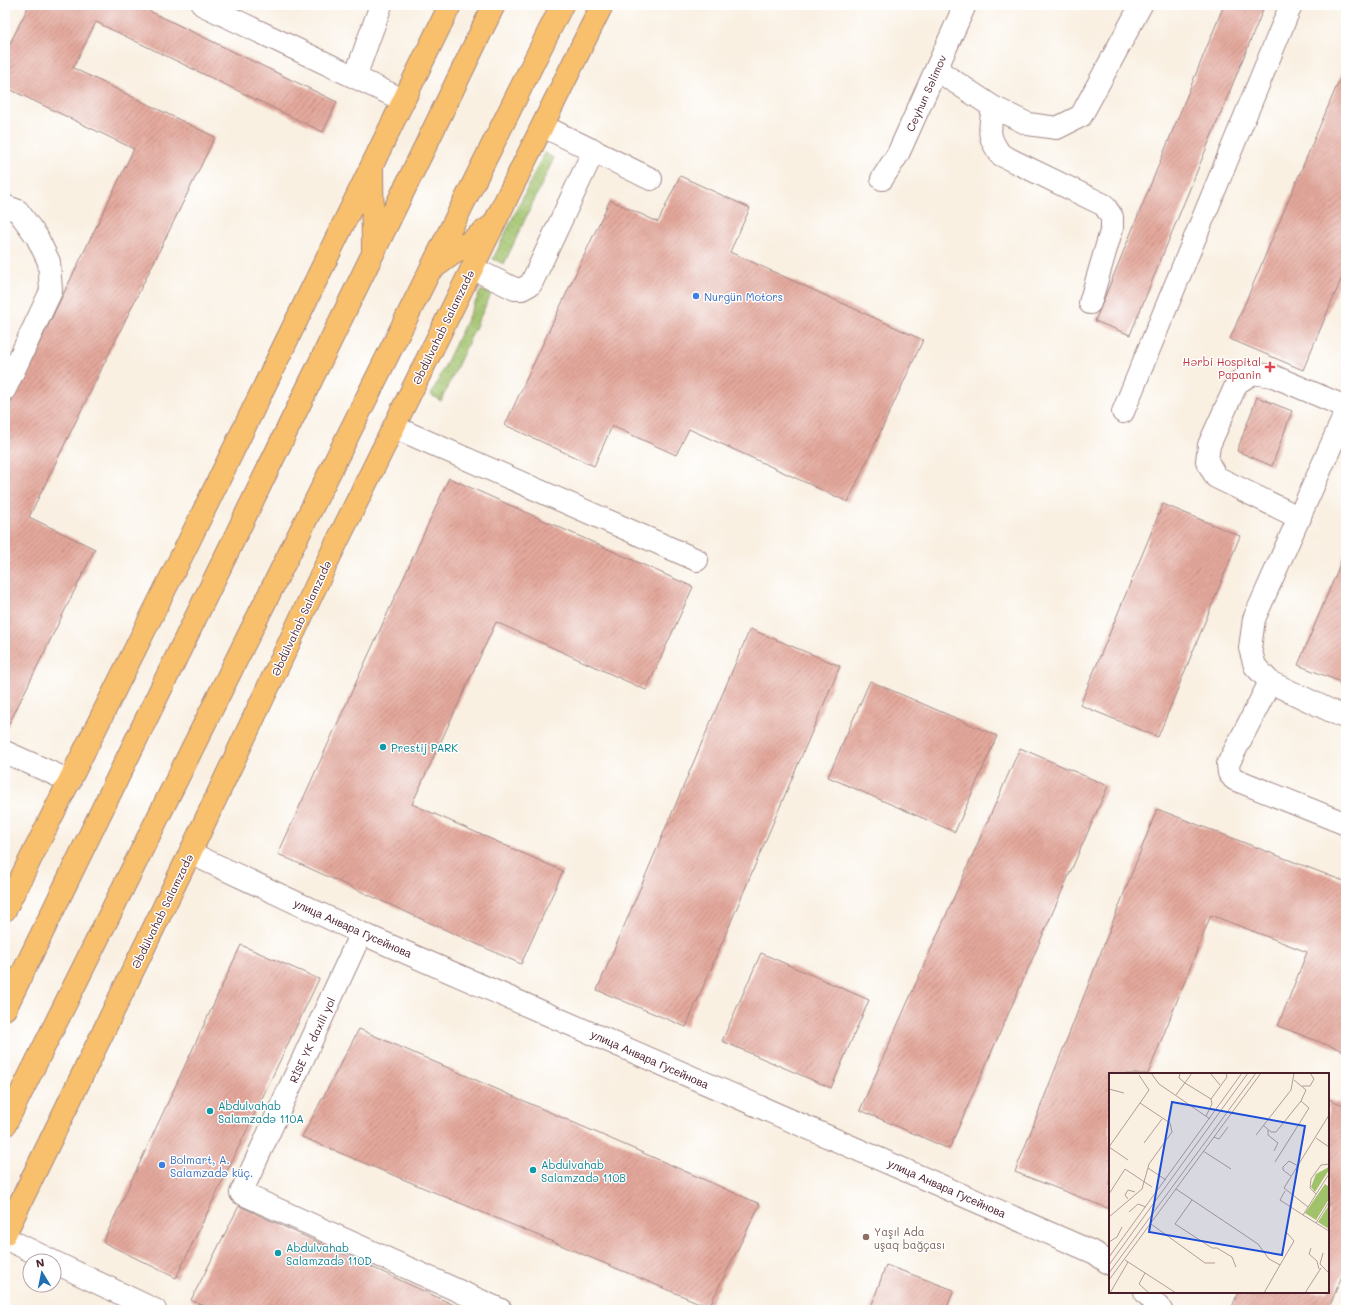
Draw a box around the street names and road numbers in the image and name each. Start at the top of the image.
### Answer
street label: Ceyhun Səlimov [902,52,950,134]
street label: Əbdülvahab Salamzadə [409,267,477,387]
street label: Əbdülvahab Salamzadə [268,558,334,678]
street label: Əbdülvahab Salamzadə [128,851,196,971]
street label: улица Анвара Гусейнова [292,895,415,961]
street label: RİSE YK daxili yol [286,995,338,1085]
street label: улица Анвара Гусейнова [589,1026,712,1092]
street label: улица Анвара Гусейнова [886,1155,1009,1221]

